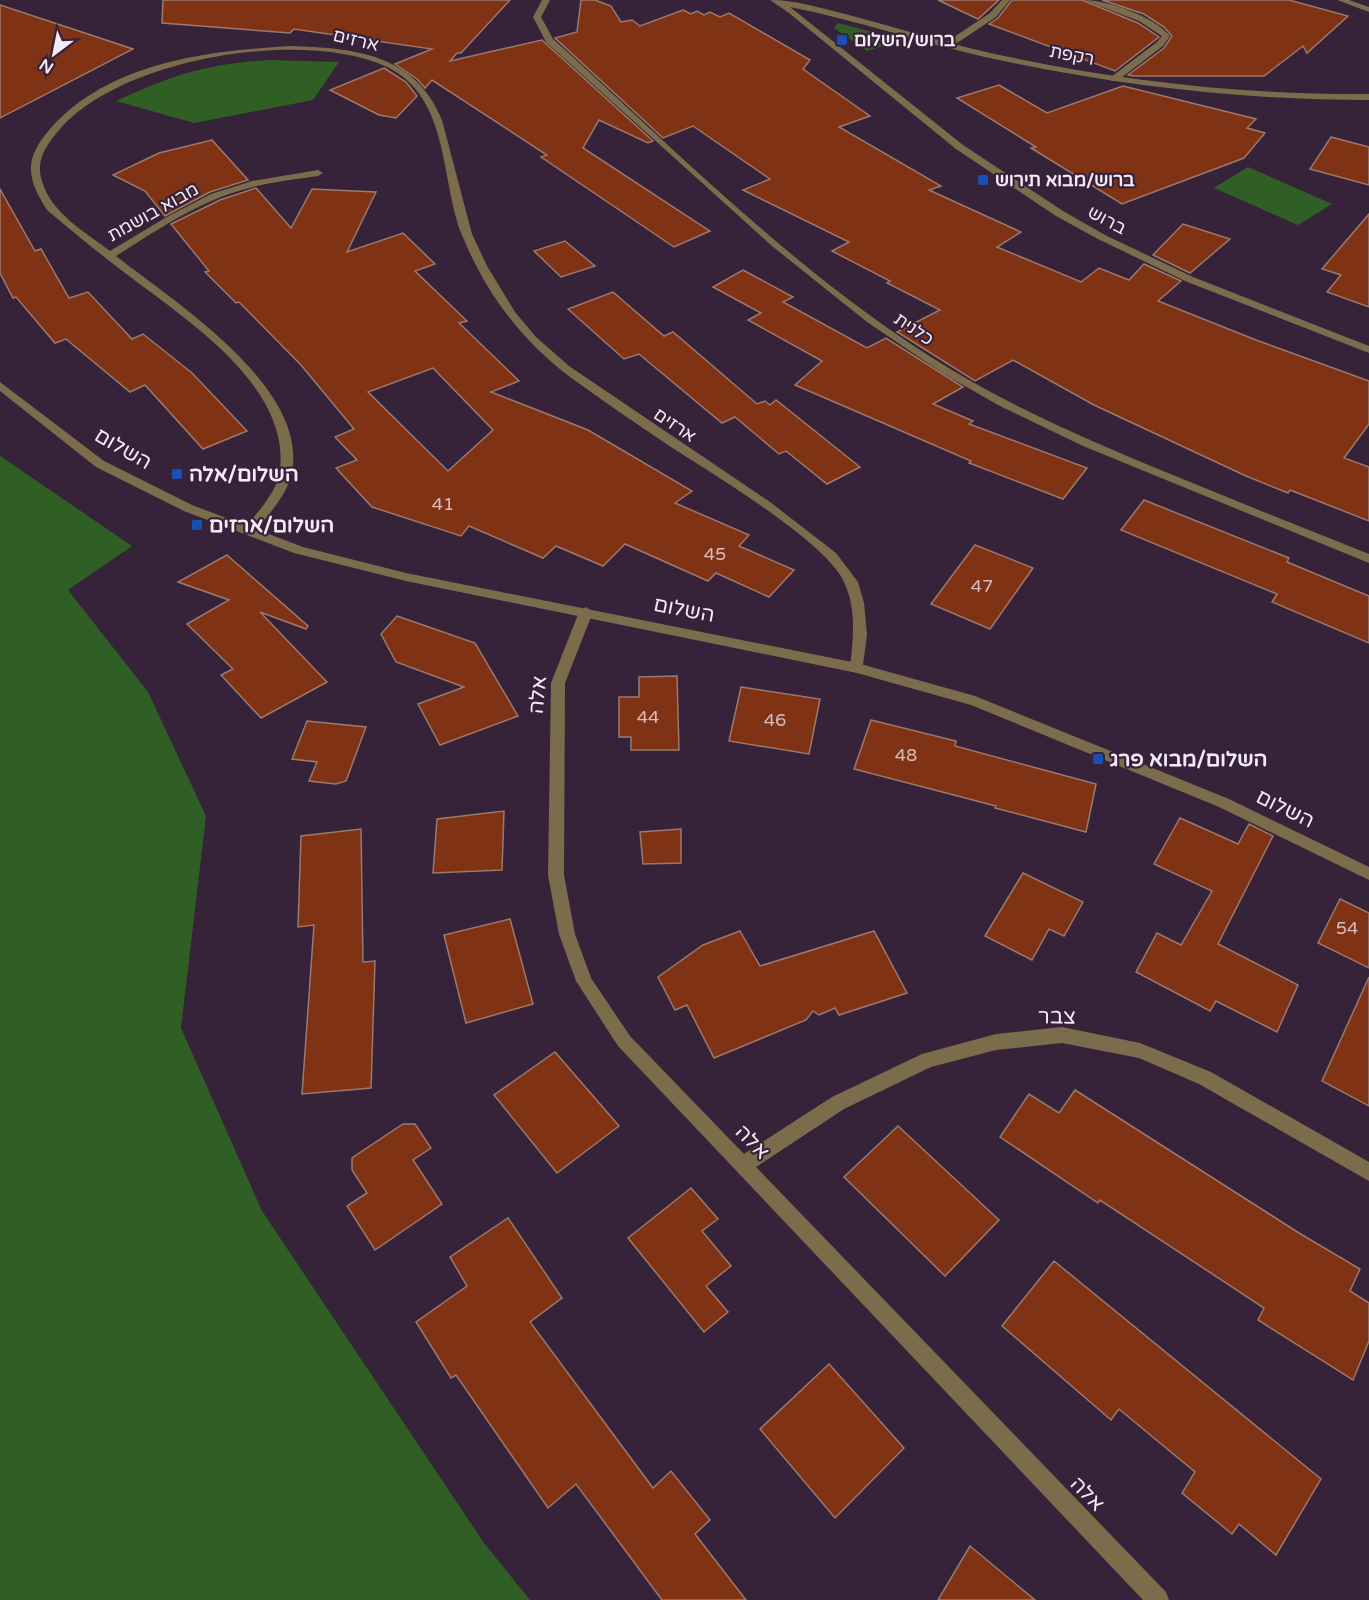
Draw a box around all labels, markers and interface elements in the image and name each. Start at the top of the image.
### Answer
north arrow [24,24,84,84]
street label: ארזים [331,24,381,56]
place label: ברוש/השלום [854,29,956,51]
marker: ברוש/השלום [835,33,849,47]
street label: רקפת [1048,40,1096,70]
text: N [36,54,57,78]
place label: ברוש/מבוא תירוש [995,169,1135,191]
marker: ברוש/מבוא תירוש [976,173,990,187]
street label: מבוא בושמת [104,178,202,246]
street label: ברוש [1084,201,1130,239]
street label: כלנית [890,308,938,350]
street label: ארזים [650,403,700,447]
street label: השלום [90,423,156,475]
place label: השלום/אלה [189,462,299,487]
marker: השלום/אלה [170,467,184,481]
house number: 41 [432,493,454,515]
place label: השלום/ארזים [209,513,334,538]
marker: השלום/ארזים [190,518,204,532]
house number: 45 [704,543,726,565]
house number: 47 [971,575,993,597]
street label: השלום [651,592,717,628]
street label: אלה [524,674,552,716]
house number: 44 [637,706,659,728]
house number: 46 [764,709,786,731]
house number: 48 [895,744,917,766]
place label: השלום/מבוא פרג [1109,747,1267,772]
marker: השלום/מבוא פרג [1091,752,1105,766]
street label: השלום [1252,784,1318,834]
house number: 54 [1336,917,1358,939]
street label: צבר [1038,1004,1076,1030]
street label: אלה [730,1119,774,1165]
street label: אלה [1065,1471,1109,1517]

